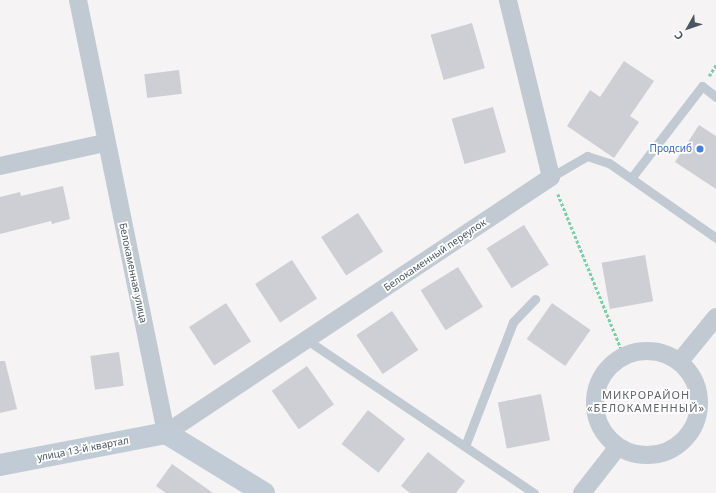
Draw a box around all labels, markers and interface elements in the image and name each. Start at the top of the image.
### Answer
north arrow [668,8,708,48]
text: С [670,28,686,44]
place label: Продсиб [650,143,692,155]
marker: Продсиб [695,144,705,154]
street label: Белокаменный переулок [382,216,488,294]
street label: Белокаменная улица [117,222,149,324]
district label: МИКРОРАЙОН «БЕЛОКАМЕННЫЙ» [587,389,705,415]
street label: улица 13-й квартал [36,434,130,464]

